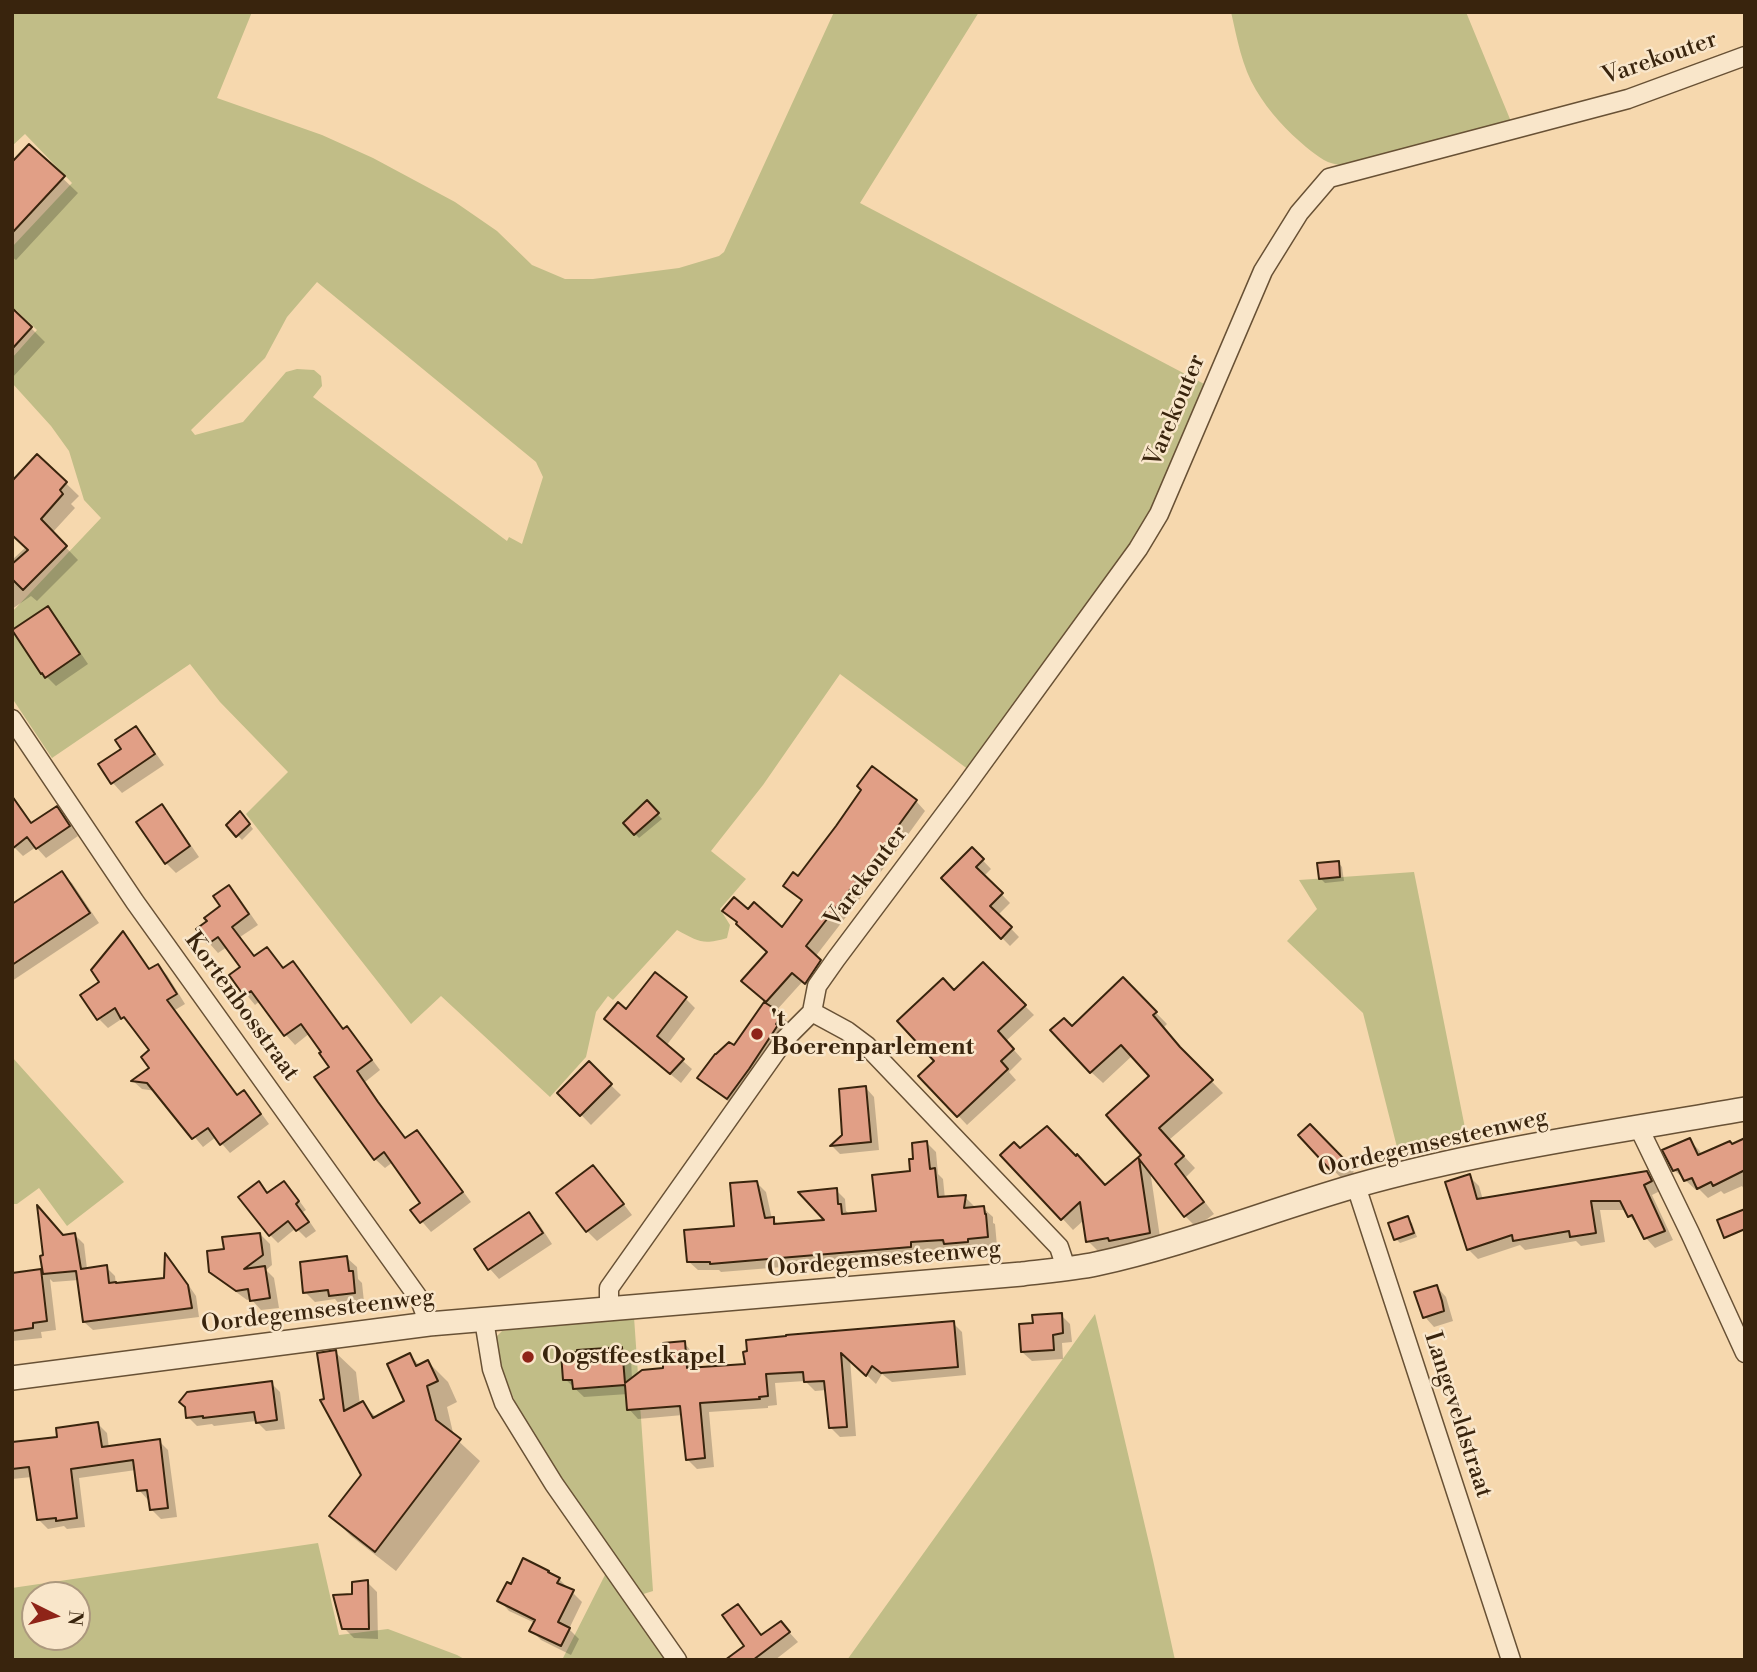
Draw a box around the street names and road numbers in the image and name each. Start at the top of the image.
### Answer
street label: Varekouter [1599,26,1721,92]
street label: Varekouter [1139,350,1213,472]
street label: Varekouter [819,821,915,933]
street label: Kortenbosstraat [177,927,305,1087]
street label: Oordegemsesteenweg [1315,1104,1551,1184]
street label: Oordegemsesteenweg [766,1235,1002,1285]
street label: Oordegemsesteenweg [200,1283,436,1341]
street label: Langeveldstraat [1417,1328,1497,1502]

